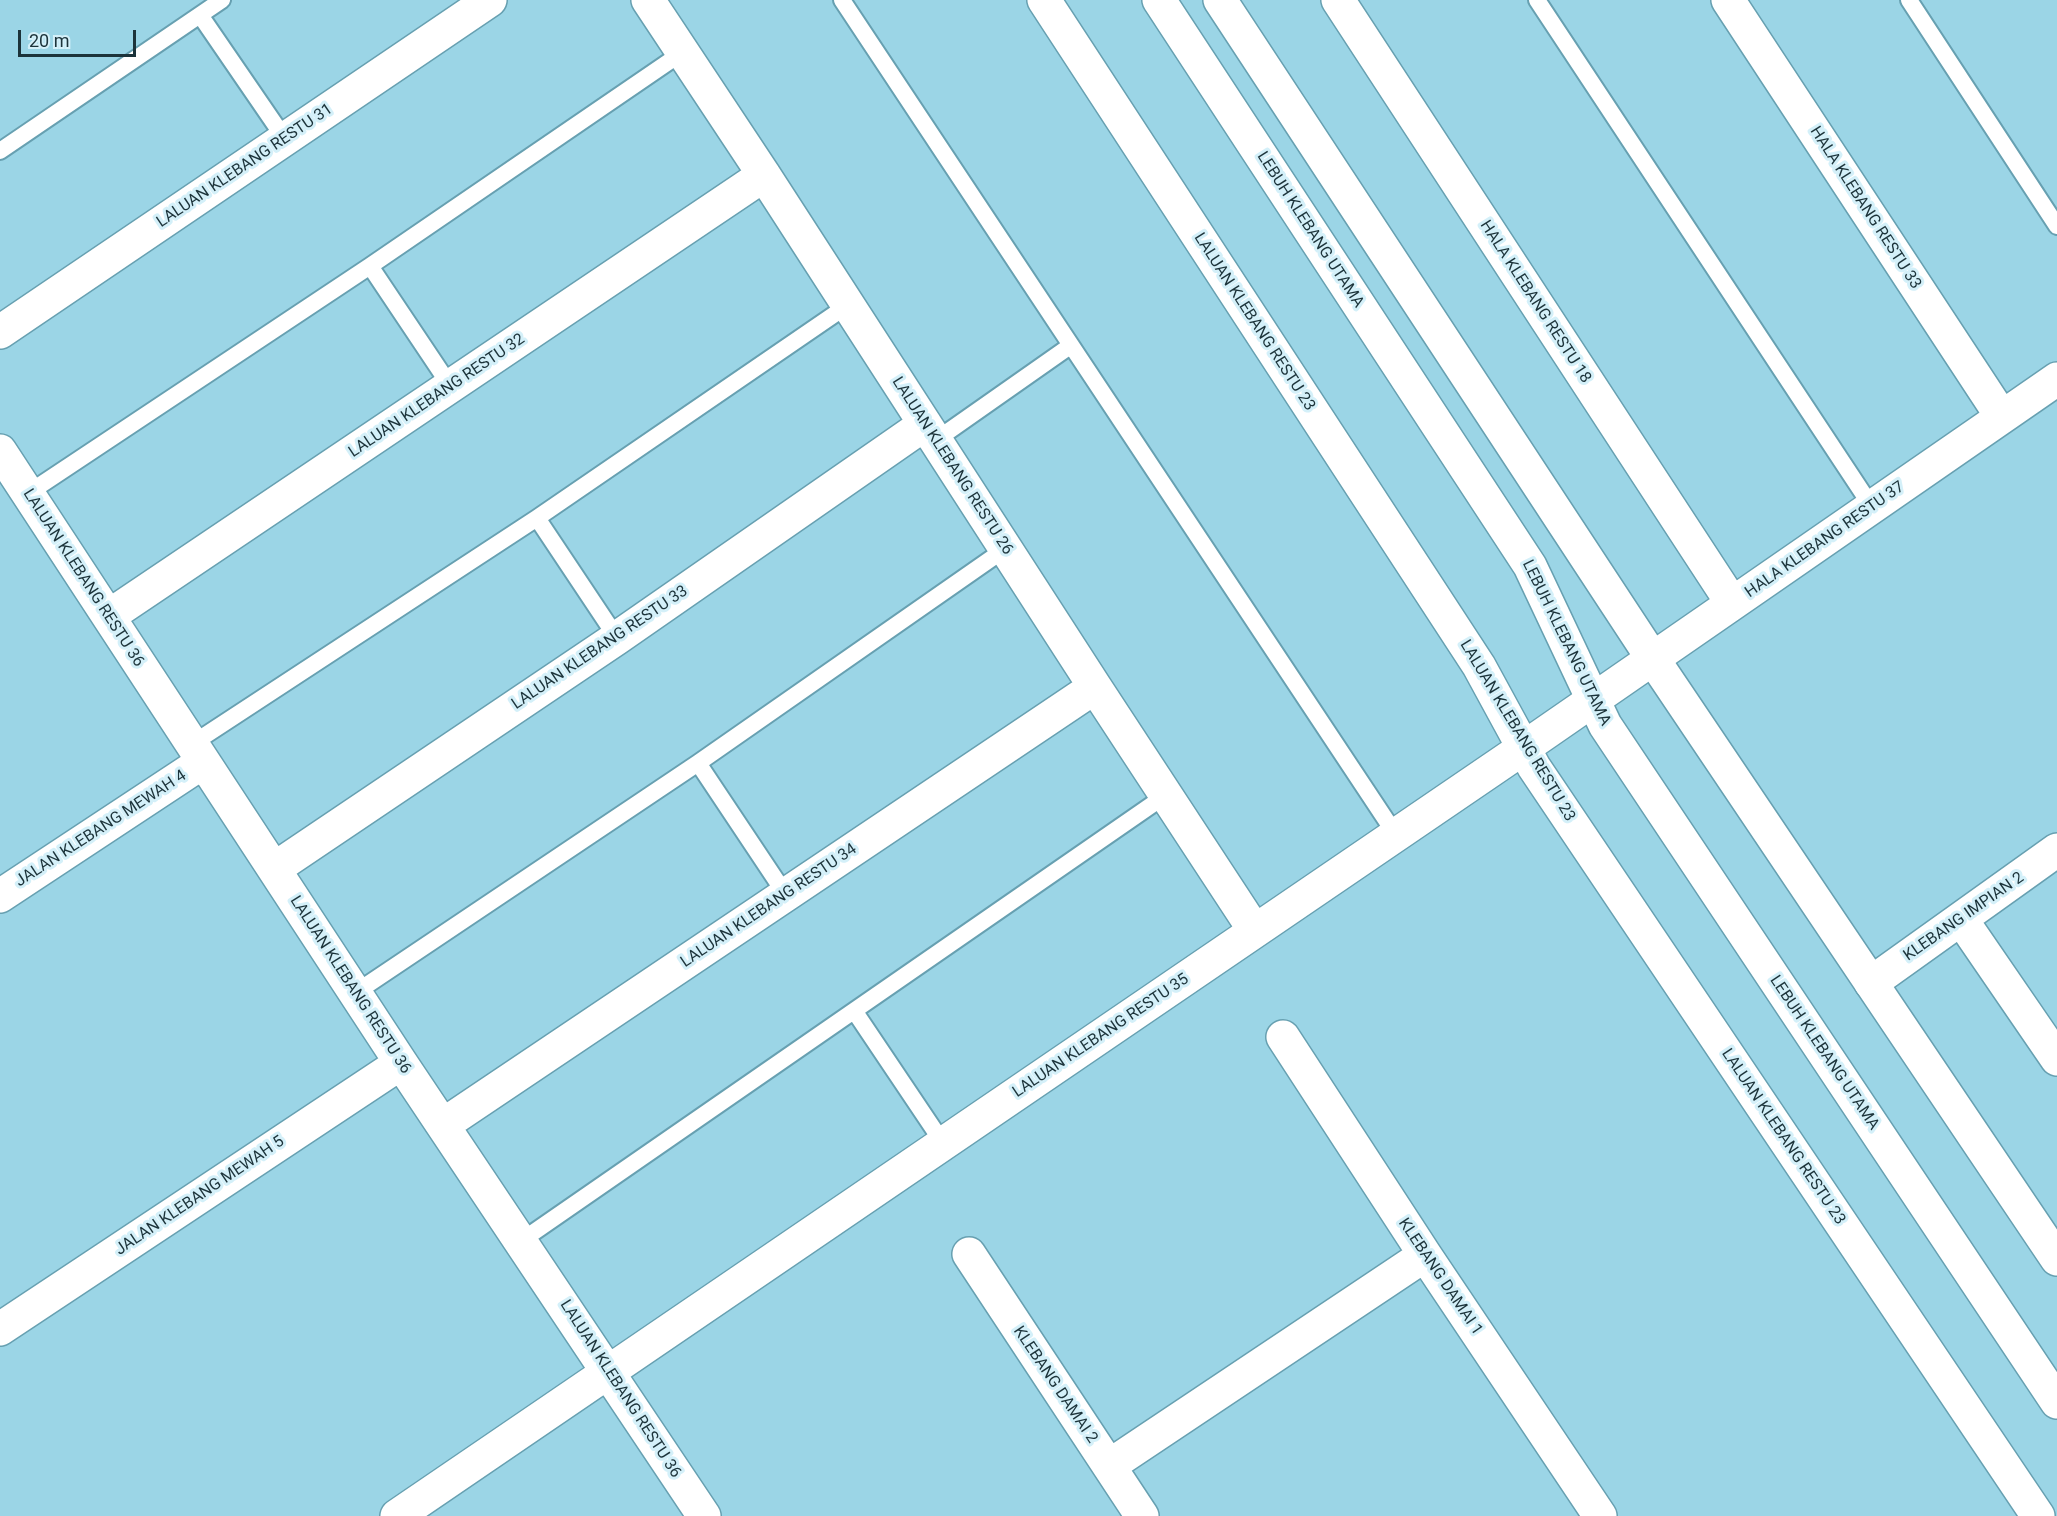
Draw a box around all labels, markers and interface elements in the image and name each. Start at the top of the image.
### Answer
scale bar [21,18,140,56]
text: 20 m [29,30,69,51]
street label: LALUAN KLEBANG RESTU 31 [153,100,337,232]
street label: HALA KLEBANG RESTU 33 [1805,123,1925,293]
street label: LEBUH KLEBANG UTAMA [1252,148,1368,312]
street label: HALA KLEBANG RESTU 18 [1475,217,1595,387]
street label: LALUAN KLEBANG RESTU 23 [1189,229,1319,415]
street label: LALUAN KLEBANG RESTU 32 [345,330,529,462]
street label: LALUAN KLEBANG RESTU 26 [887,373,1017,559]
street label: HALA KLEBANG RESTU 37 [1742,478,1908,602]
street label: LALUAN KLEBANG RESTU 36 [18,485,148,671]
street label: LEBUH KLEBANG UTAMA [1517,557,1615,729]
street label: LALUAN KLEBANG RESTU 33 [508,582,692,714]
street label: LALUAN KLEBANG RESTU 23 [1455,637,1579,825]
street label: JALAN KLEBANG MEWAH 4 [12,767,190,891]
street label: LALUAN KLEBANG RESTU 34 [677,840,861,972]
street label: KLEBANG IMPIAN 2 [1900,868,2028,966]
street label: LALUAN KLEBANG RESTU 36 [285,892,415,1078]
street label: LALUAN KLEBANG RESTU 35 [1009,970,1193,1102]
street label: LEBUH KLEBANG UTAMA [1765,972,1883,1134]
street label: LALUAN KLEBANG RESTU 23 [1717,1045,1849,1229]
street label: JALAN KLEBANG MEWAH 5 [112,1132,288,1260]
street label: KLEBANG DAMAI 1 [1394,1215,1486,1339]
street label: LALUAN KLEBANG RESTU 36 [555,1296,685,1482]
street label: KLEBANG DAMAI 2 [1009,1323,1101,1447]

